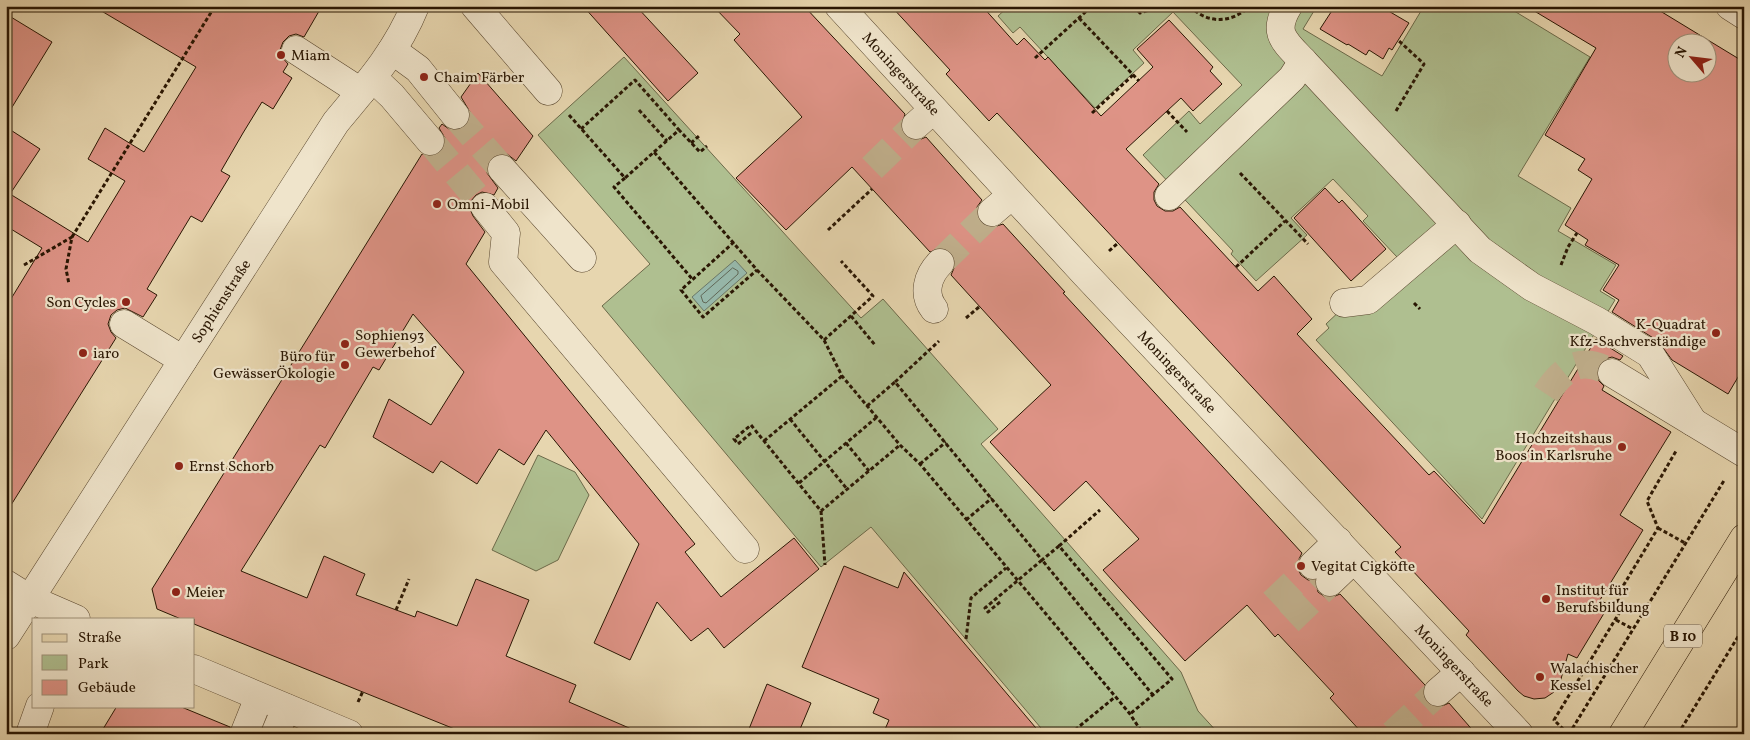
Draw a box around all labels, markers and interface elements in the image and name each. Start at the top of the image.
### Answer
street label: Moningerstraße [856,28,944,121]
north arrow [1668,32,1718,82]
text: N [1671,44,1693,62]
place label: Miam [291,46,330,67]
marker: Miam [275,49,287,61]
place label: Chaim Färber [434,68,524,89]
marker: Chaim Färber [418,71,430,83]
place label: Omni-Mobil [447,195,529,216]
marker: Omni-Mobil [431,198,443,210]
street label: Sophienstraße [188,256,257,348]
place label: Son Cycles [46,293,116,314]
marker: Son Cycles [120,296,132,308]
place label: K-Quadrat Kfz-Sachverständige [1569,315,1706,353]
place label: Sophien93 Gewerbehof [355,326,437,364]
street label: Moningerstraße [1132,327,1220,419]
marker: K-Quadrat Kfz-Sachverständige [1710,327,1722,339]
marker: Sophien93 Gewerbehof [339,338,351,350]
place label: iaro [93,344,119,365]
marker: iaro [77,347,89,359]
place label: Büro für GewässerÖkologie [213,347,335,385]
marker: Büro für GewässerÖkologie [339,359,351,371]
place label: Hochzeitshaus Boos in Karlsruhe [1495,429,1612,467]
marker: Hochzeitshaus Boos in Karlsruhe [1616,441,1628,453]
place label: Ernst Schorb [189,457,274,478]
marker: Ernst Schorb [173,460,185,472]
place label: Vegitat Cigköfte [1311,557,1415,578]
marker: Vegitat Cigköfte [1295,560,1307,572]
place label: Institut für Berufsbildung [1556,581,1650,619]
place label: Meier [186,583,225,604]
marker: Meier [170,586,182,598]
marker: Institut für Berufsbildung [1540,593,1552,605]
legend [32,618,195,708]
street label: Moningerstraße [1409,620,1498,713]
road number: B 10 [1664,624,1702,648]
text: Straße [78,628,121,649]
text: Park [78,654,109,675]
place label: Walachischer Kessel [1550,659,1638,697]
marker: Walachischer Kessel [1534,671,1546,683]
text: Gebäude [78,678,136,699]

